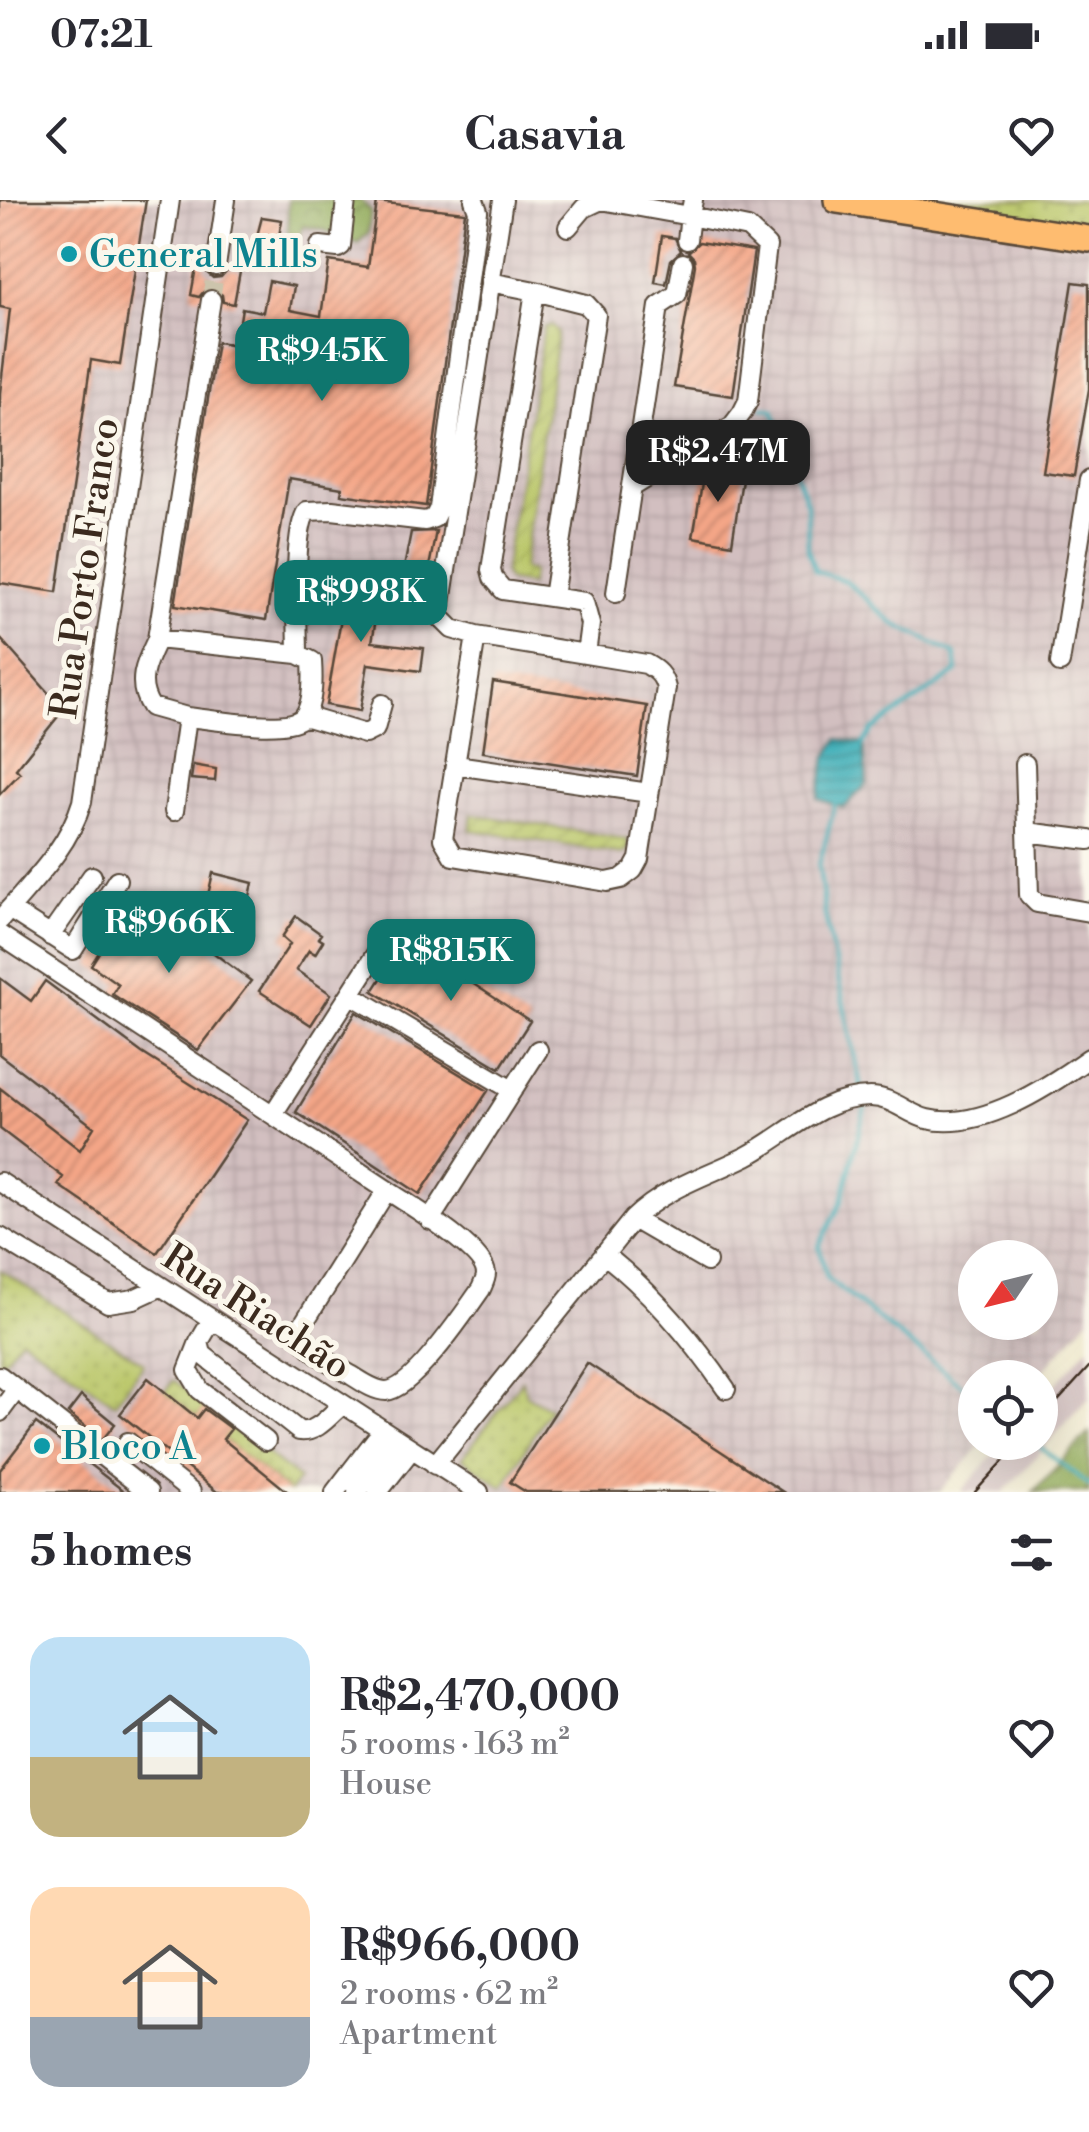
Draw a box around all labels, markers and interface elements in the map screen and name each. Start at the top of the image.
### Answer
text: 07:21 [50,12,152,59]
text: Casavia [464,107,625,164]
icon: back [30,108,85,163]
icon: heart [1004,108,1059,163]
place label: General Mills [89,232,318,279]
marker: General Mills [58,243,80,265]
pin: R$945K [241,319,403,404]
text: R$945K [257,331,387,371]
street label: Rua Porto Franco [41,415,130,721]
pin: R$2.47M [626,420,810,505]
text: R$2.47M [648,432,788,472]
pin: R$998K [280,560,442,645]
text: R$998K [296,572,426,612]
pin: R$966K [88,891,250,976]
text: R$966K [104,903,234,943]
pin: R$815K [370,919,532,1004]
text: R$815K [389,931,513,971]
street label: Rua Riachão [153,1234,359,1391]
north arrow [958,1240,1058,1340]
map controls [958,1240,1058,1460]
button: locate [958,1360,1058,1460]
place label: Bloco A [61,1424,197,1471]
marker: Bloco A [31,1435,53,1457]
icon: filters [1004,1525,1059,1580]
text: 5 homes [30,1526,192,1579]
text: R$2,470,000 [340,1671,620,1724]
icon: home [110,1677,230,1797]
icon: heart [1004,1710,1059,1765]
text: 5 rooms · 163 m² [340,1724,570,1764]
text: House [340,1764,432,1804]
text: R$966,000 [340,1921,580,1974]
icon: home [110,1927,230,2047]
icon: heart [1004,1960,1059,2015]
text: 2 rooms · 62 m² [340,1974,558,2014]
text: Apartment [340,2014,497,2054]

